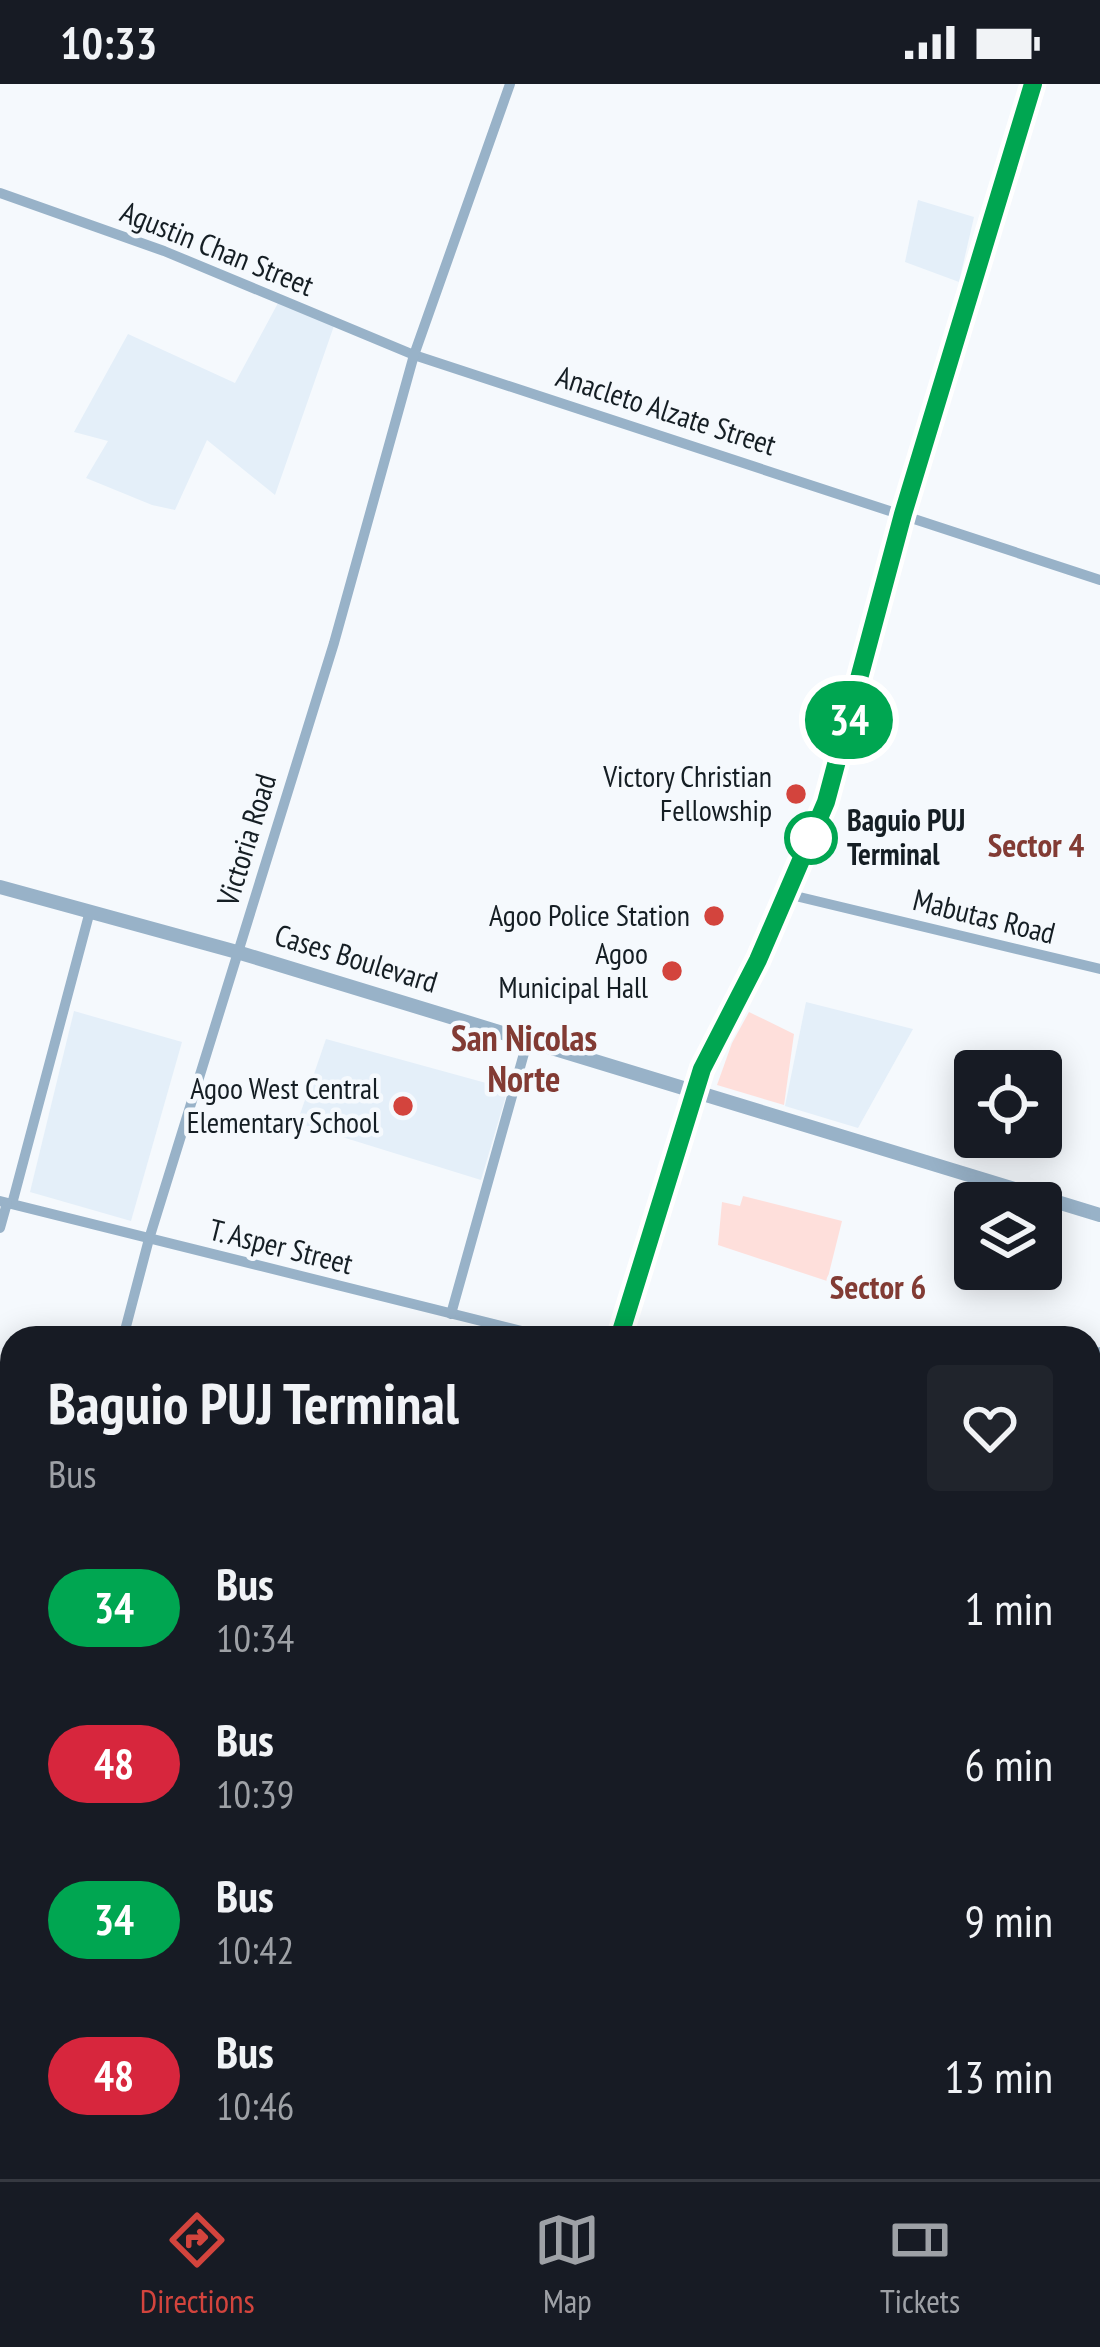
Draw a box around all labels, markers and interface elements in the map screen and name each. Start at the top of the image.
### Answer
text: 10:33 [60,13,157,71]
street label: Agustin Chan Street [115,191,321,304]
street label: Anacleto Alzate Street [552,356,782,464]
line badge: 34 [795,681,903,759]
text: 34 [829,692,869,747]
place label: Victory Christian Fellowship [602,756,772,829]
street label: Victoria Road [207,769,284,911]
marker: Victory Christian Fellowship [783,781,809,807]
place label: Baguio PUJ Terminal [847,800,965,873]
marker: Baguio PUJ Terminal [786,813,836,863]
district label: Sector 4 [988,823,1085,866]
street label: Mabutas Road [909,879,1059,952]
place label: Agoo Police Station [489,895,690,934]
marker: Agoo Police Station [701,903,727,929]
street label: Cases Boulevard [270,914,443,1001]
place label: Agoo Municipal Hall [499,933,648,1006]
marker: Agoo Municipal Hall [659,958,685,984]
district label: San Nicolas Norte [451,1014,597,1102]
map controls [954,1050,1062,1290]
button: locate [954,1050,1062,1158]
place label: Agoo West Central Elementary School [187,1068,379,1141]
marker: Agoo West Central Elementary School [390,1093,416,1119]
button: layers [954,1182,1062,1290]
street label: T. Asper Street [206,1209,358,1282]
district label: Sector 6 [830,1265,926,1308]
button: heart [927,1365,1053,1491]
text: Baguio PUJ Terminal [48,1366,459,1440]
text: Bus [48,1448,96,1499]
text: Bus [216,1554,274,1612]
text: 1 min [964,1579,1053,1637]
text: 34 [94,1580,134,1635]
text: 10:34 [216,1612,294,1663]
text: Bus [216,1710,274,1768]
text: 6 min [964,1735,1053,1793]
text: 48 [94,1736,134,1791]
text: 10:39 [216,1768,294,1819]
text: Bus [216,1866,274,1924]
text: 9 min [964,1891,1053,1949]
text: 34 [94,1892,134,1947]
text: 10:42 [216,1924,294,1975]
text: Bus [216,2022,274,2080]
text: 13 min [944,2047,1053,2105]
text: 48 [94,2048,134,2103]
text: 10:46 [216,2080,294,2131]
tab: Directions [140,2207,255,2322]
tab: Map [534,2207,600,2322]
tab: Tickets [880,2207,960,2322]

